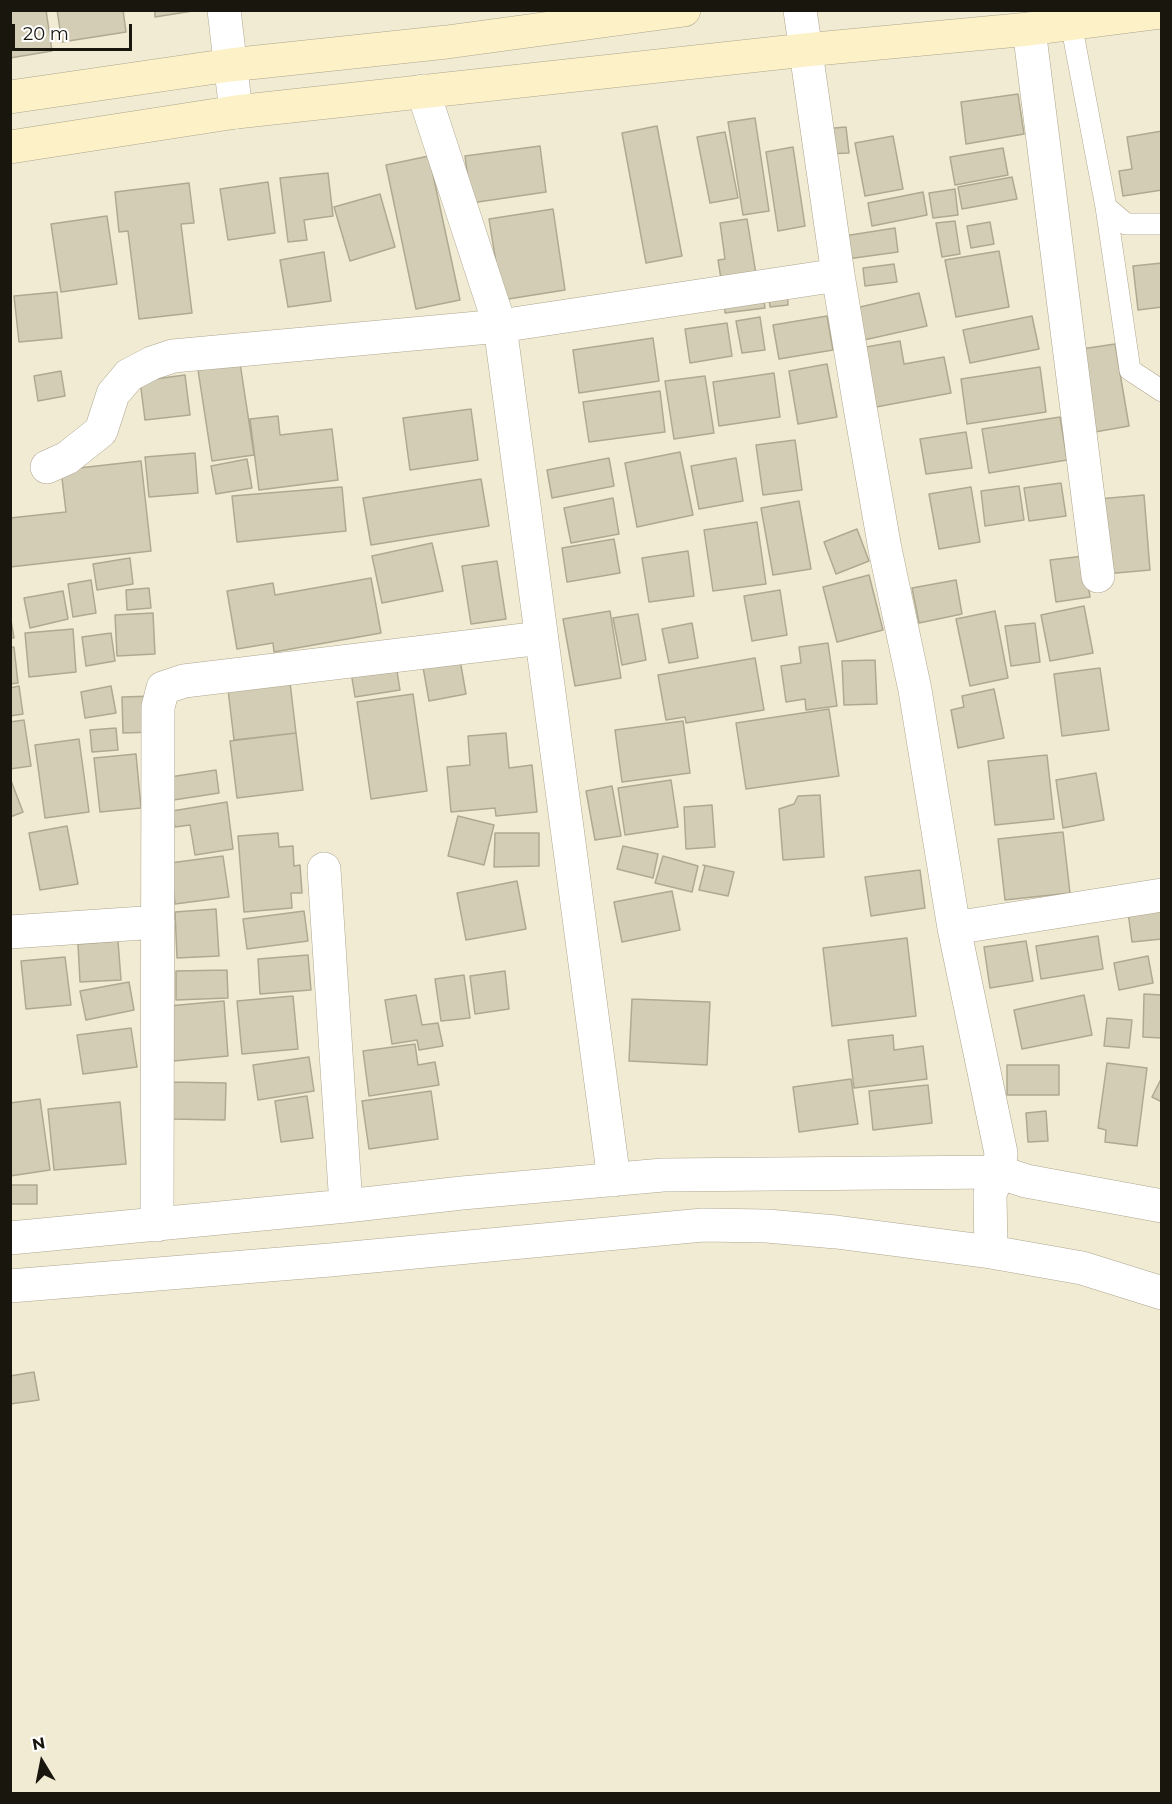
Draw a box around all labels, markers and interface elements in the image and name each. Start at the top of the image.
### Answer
scale bar [15,12,135,50]
text: 20 m [23,23,69,45]
north arrow [12,1732,72,1792]
text: N [31,1733,47,1754]

